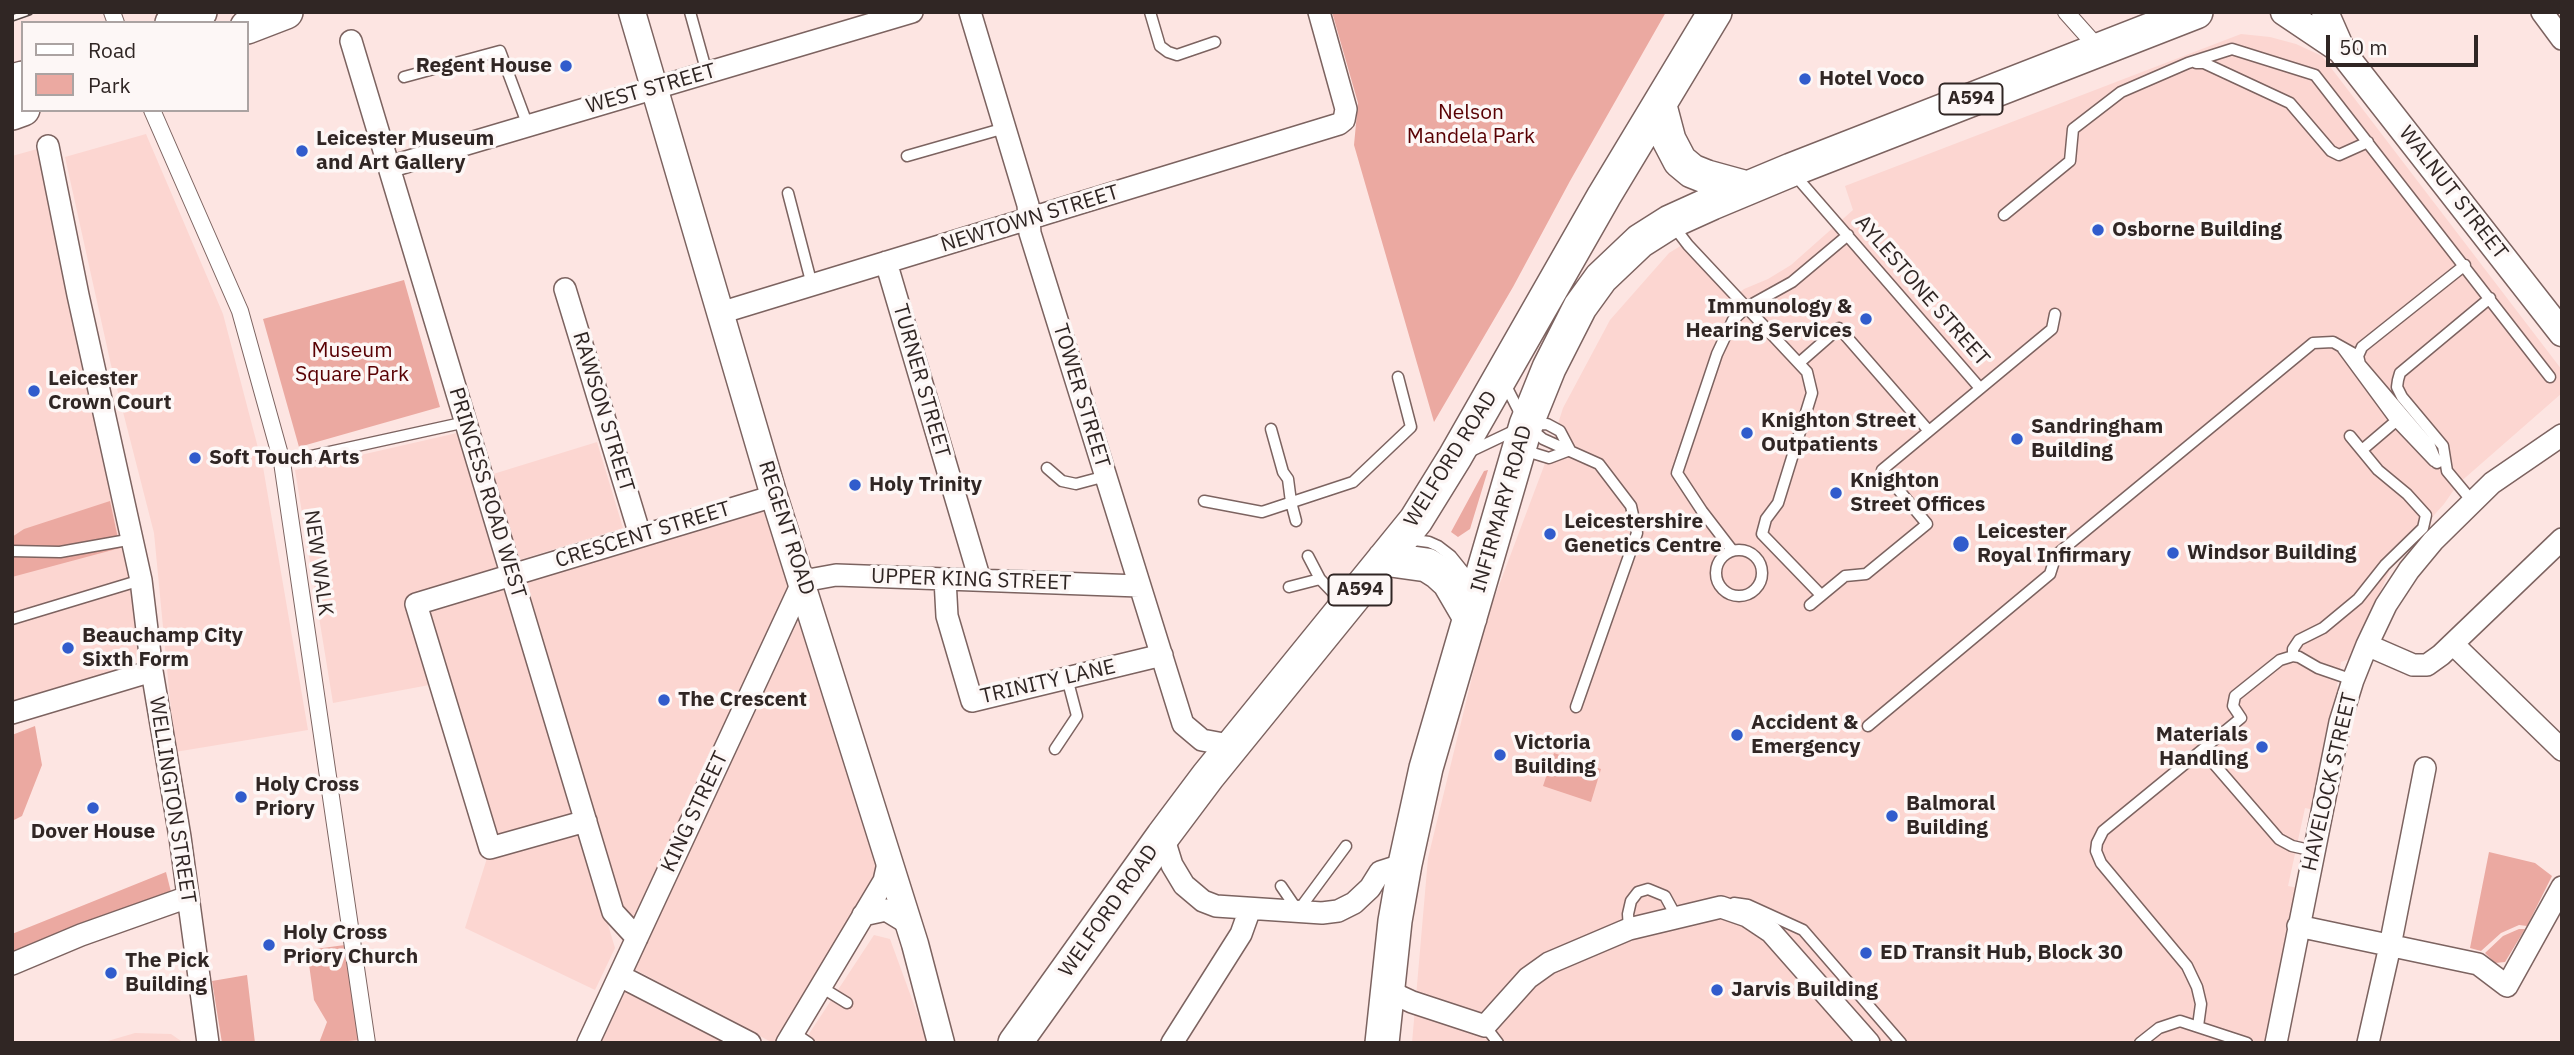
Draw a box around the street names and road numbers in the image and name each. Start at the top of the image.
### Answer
street label: WEST STREET [583,58,719,120]
road number: A594 [1940,83,2002,114]
street label: WALNUT STREET [2393,121,2513,265]
street label: NEWTOWN STREET [938,180,1122,258]
street label: AYLESTONE STREET [1850,210,1994,372]
street label: TURNER STREET [887,301,955,461]
street label: TOWER STREET [1047,321,1115,471]
street label: RAWSON STREET [567,329,639,495]
street label: PRINCESS ROAD WEST [443,385,531,601]
street label: WELFORD ROAD [1399,386,1503,532]
street label: INFIRMARY ROAD [1466,422,1538,596]
street label: REGENT ROAD [752,458,820,598]
street label: CRESCENT STREET [552,496,734,574]
street label: NEW WALK [298,508,338,618]
street label: UPPER KING STREET [870,564,1072,596]
road number: A594 [1328,575,1392,606]
street label: TRINITY LANE [978,654,1118,710]
street label: HAVELOCK STREET [2297,690,2363,874]
street label: WELLINGTON STREET [143,695,201,905]
street label: KING STREET [656,748,734,876]
street label: WELFORD ROAD [1054,840,1164,982]

